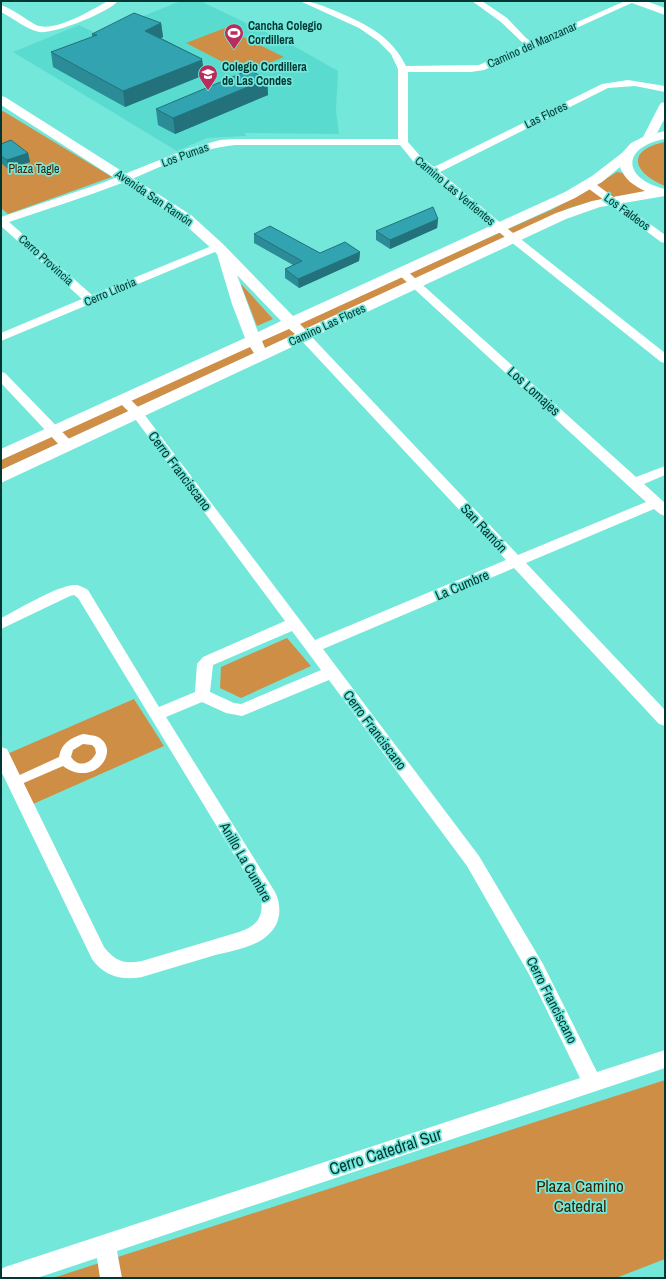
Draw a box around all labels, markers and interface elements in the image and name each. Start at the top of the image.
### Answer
place label: Cancha Colegio Cordillera [248,18,322,48]
street label: Camino del Manzanar [485,18,580,72]
sports icon: Cancha Colegio Cordillera [223,22,245,50]
place label: Colegio Cordillera de Las Condes [222,59,307,89]
school or university icon: Colegio Cordillera de Las Condes [197,63,219,91]
street label: Las Flores [522,98,570,132]
street label: Los Pumas [159,139,211,171]
street label: Camino Las Vertientes [412,153,499,229]
park label: Plaza Tagle [9,161,59,177]
street label: Avenida San Ramón [111,165,196,230]
street label: Los Faldeos [601,190,653,234]
street label: Cerro Provincia [15,231,77,289]
street label: Cerro Litoria [81,274,139,310]
street label: Camino Las Flores [286,300,368,350]
street label: Los Lomajes [504,363,564,420]
street label: Cerro Franciscano [144,428,216,514]
street label: San Ramón [457,500,511,556]
street label: La Cumbre [432,566,492,604]
street label: Cerro Franciscano [339,687,411,773]
street label: Anillo La Cumbre [216,818,276,905]
street label: Cerro Franciscano [522,954,582,1046]
street label: Cerro Catedral Sur [326,1122,445,1180]
park label: Plaza Camino Catedral [536,1174,624,1217]

